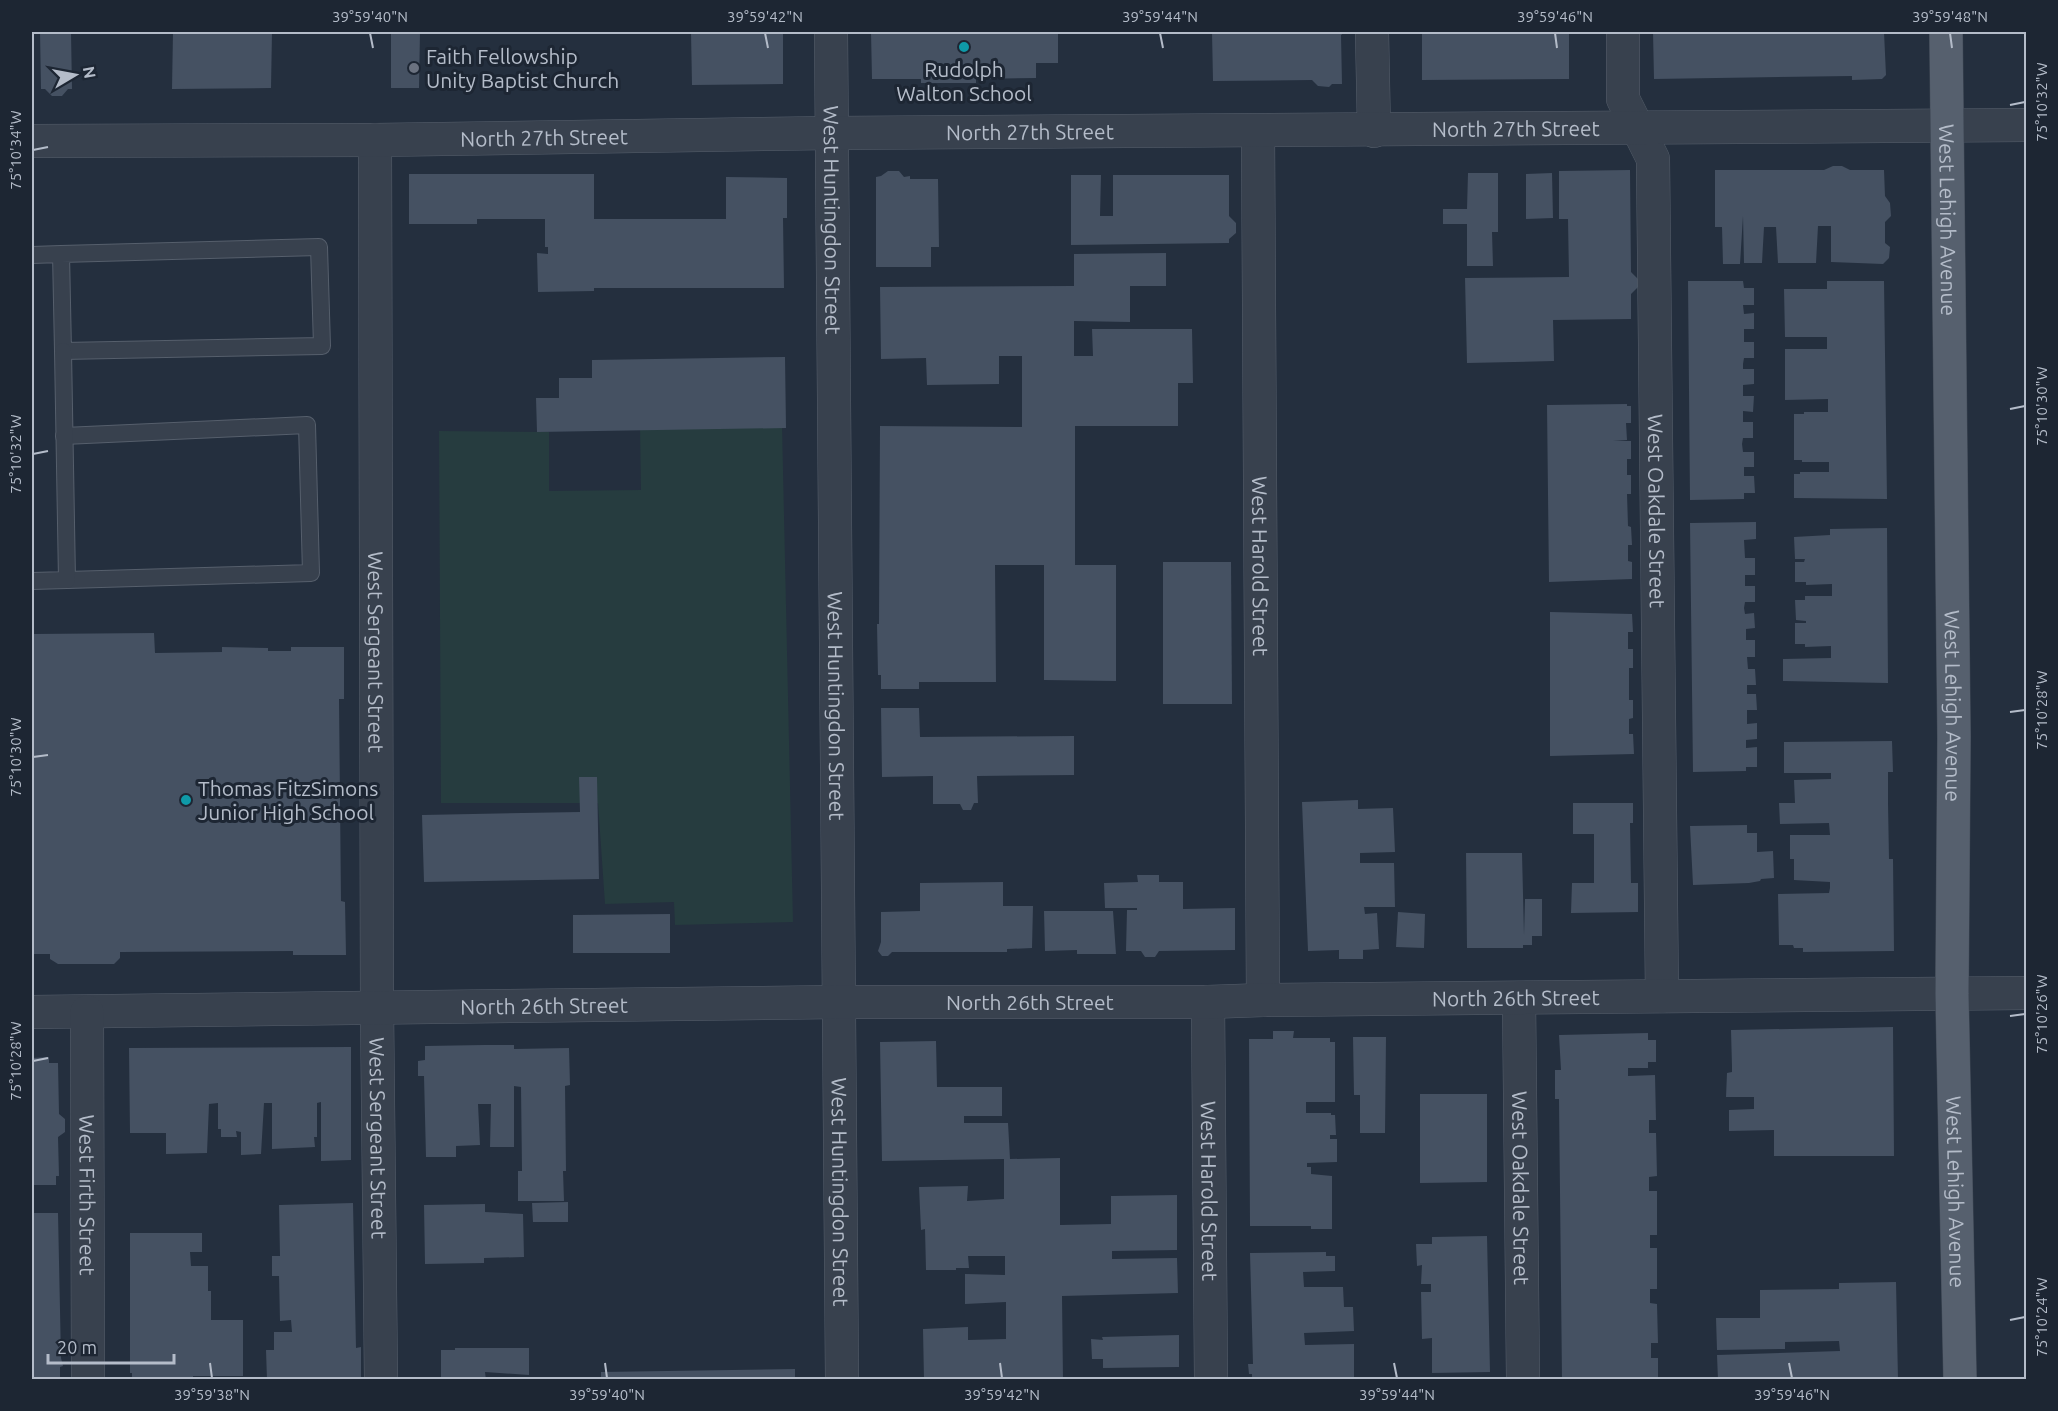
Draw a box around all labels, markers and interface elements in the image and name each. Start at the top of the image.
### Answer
text: 39°59'40"N [332,8,408,25]
text: 39°59'42"N [727,8,803,25]
text: 39°59'44"N [1122,8,1198,25]
text: 39°59'46"N [1517,8,1593,25]
text: 39°59'48"N [1912,8,1988,25]
marker: Rudolph Walton School [957,40,971,54]
place label: Faith Fellowship Unity Baptist Church [426,44,619,92]
north arrow [45,45,105,105]
place label: Rudolph Walton School [896,57,1032,105]
marker: Faith Fellowship Unity Baptist Church [407,61,421,75]
text: 75°10'32"W [2033,62,2050,142]
text: N [80,65,100,80]
street label: West Huntingdon Street [820,105,845,335]
text: 75°10'34"W [7,110,24,190]
street label: North 27th Street [1432,116,1600,141]
street label: North 27th Street [946,119,1114,144]
street label: North 27th Street [460,124,628,151]
street label: West Lehigh Avenue [1935,124,1961,316]
text: 75°10'30"W [2033,366,2050,446]
text: 75°10'32"W [7,414,24,494]
street label: West Oakdale Street [1644,414,1670,608]
street label: West Harold Street [1248,476,1273,656]
street label: West Sergeant Street [364,551,388,753]
street label: West Huntingdon Street [824,591,849,821]
street label: West Lehigh Avenue [1941,610,1966,802]
text: 75°10'28"W [2033,670,2050,750]
text: 75°10'30"W [7,717,24,797]
place label: Thomas FitzSimons Junior High School [198,776,378,824]
marker: Thomas FitzSimons Junior High School [179,793,193,807]
text: 75°10'26"W [2033,974,2050,1054]
street label: North 26th Street [1432,985,1600,1010]
street label: North 26th Street [946,990,1114,1014]
street label: North 26th Street [460,993,628,1019]
text: 75°10'28"W [7,1021,24,1101]
street label: West Sergeant Street [365,1037,391,1239]
street label: West Huntingdon Street [828,1077,853,1307]
street label: West Oakdale Street [1508,1091,1534,1285]
street label: West Lehigh Avenue [1942,1096,1970,1288]
street label: West Harold Street [1197,1101,1222,1281]
street label: West Firth Street [75,1115,100,1275]
text: 75°10'24"W [2033,1277,2050,1357]
scale bar [48,1327,174,1365]
text: 20 m [57,1337,97,1357]
text: 39°59'38"N [174,1386,250,1403]
text: 39°59'40"N [569,1386,645,1403]
text: 39°59'42"N [964,1386,1040,1403]
text: 39°59'44"N [1359,1386,1435,1403]
text: 39°59'46"N [1754,1386,1830,1403]

